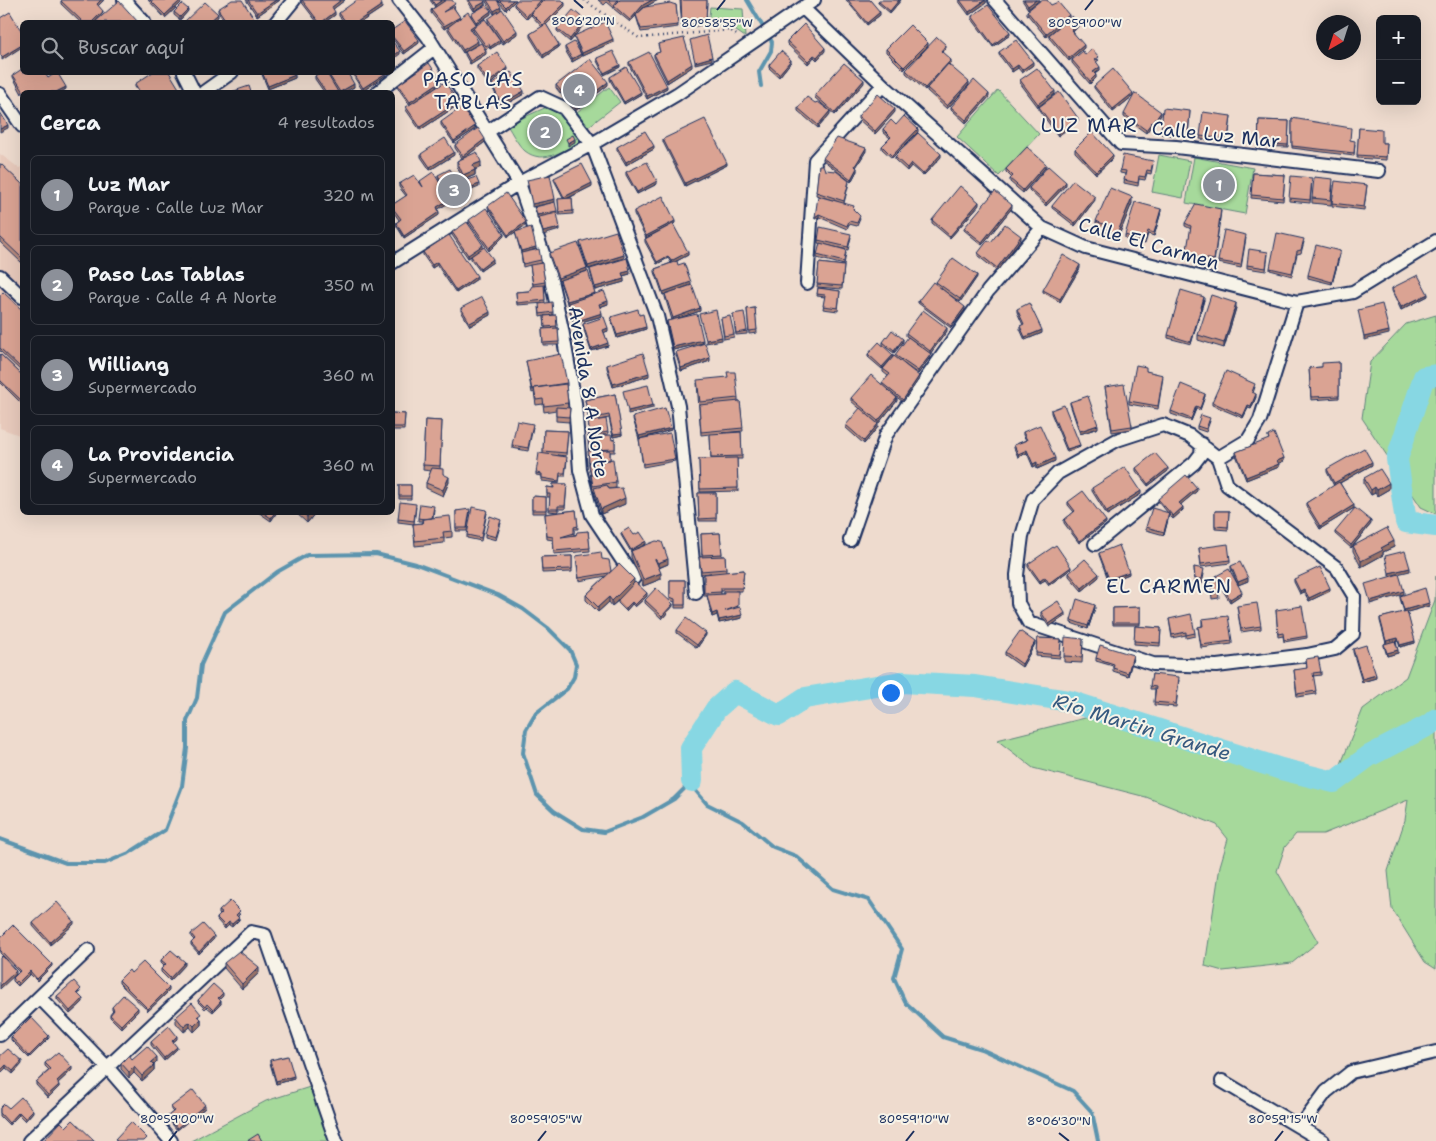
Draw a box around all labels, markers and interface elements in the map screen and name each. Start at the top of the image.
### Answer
text: 8°06'20"N [551,13,615,29]
text: 80°58'55"W [681,15,753,31]
text: 80°59'00"W [1048,15,1122,31]
north arrow [1316,15,1361,60]
map controls [1376,15,1421,105]
button: + [1376,15,1421,60]
search box [20,20,395,75]
icon: search [38,34,66,62]
text: Buscar aquí [78,35,184,60]
button: − [1376,60,1421,105]
district label: PASO LAS TABLAS [422,66,524,115]
pin: 4 [563,71,595,109]
text: Cerca [40,109,101,137]
text: 4 resultados [277,112,375,133]
district label: LUZ MAR [1041,112,1137,138]
pin: 2 [529,113,561,151]
street label: Calle Luz Mar [1151,115,1281,154]
pin: 1 [1203,166,1235,204]
pin: 3 [438,171,470,209]
text: Luz Mar [88,172,170,197]
text: 1 [53,185,61,206]
text: 320 m [323,185,374,206]
text: Parque · Calle Luz Mar [88,197,264,218]
street label: Calle El Carmen [1076,211,1222,276]
text: Paso Las Tablas [88,262,245,287]
text: 2 [51,275,63,296]
text: 350 m [323,275,374,296]
text: Parque · Calle 4 A Norte [88,287,277,308]
street label: Avenida 8 A Norte [563,304,614,480]
text: Williang [88,352,169,377]
text: 3 [51,365,63,386]
text: 360 m [322,365,374,386]
text: Supermercado [88,377,197,398]
text: La Providencia [88,442,234,467]
text: 4 [51,455,63,476]
text: 360 m [322,455,374,476]
text: Supermercado [88,467,197,488]
district label: EL CARMEN [1106,573,1232,599]
your location [878,680,904,706]
water label: Río Martin Grande [1050,688,1234,766]
text: 80°59'00"W [140,1111,214,1127]
text: 80°59'05"W [510,1111,582,1127]
text: 80°59'10"W [879,1111,949,1127]
text: 80°59'15"W [1248,1111,1318,1127]
text: 8°06'30"N [1027,1113,1091,1129]

